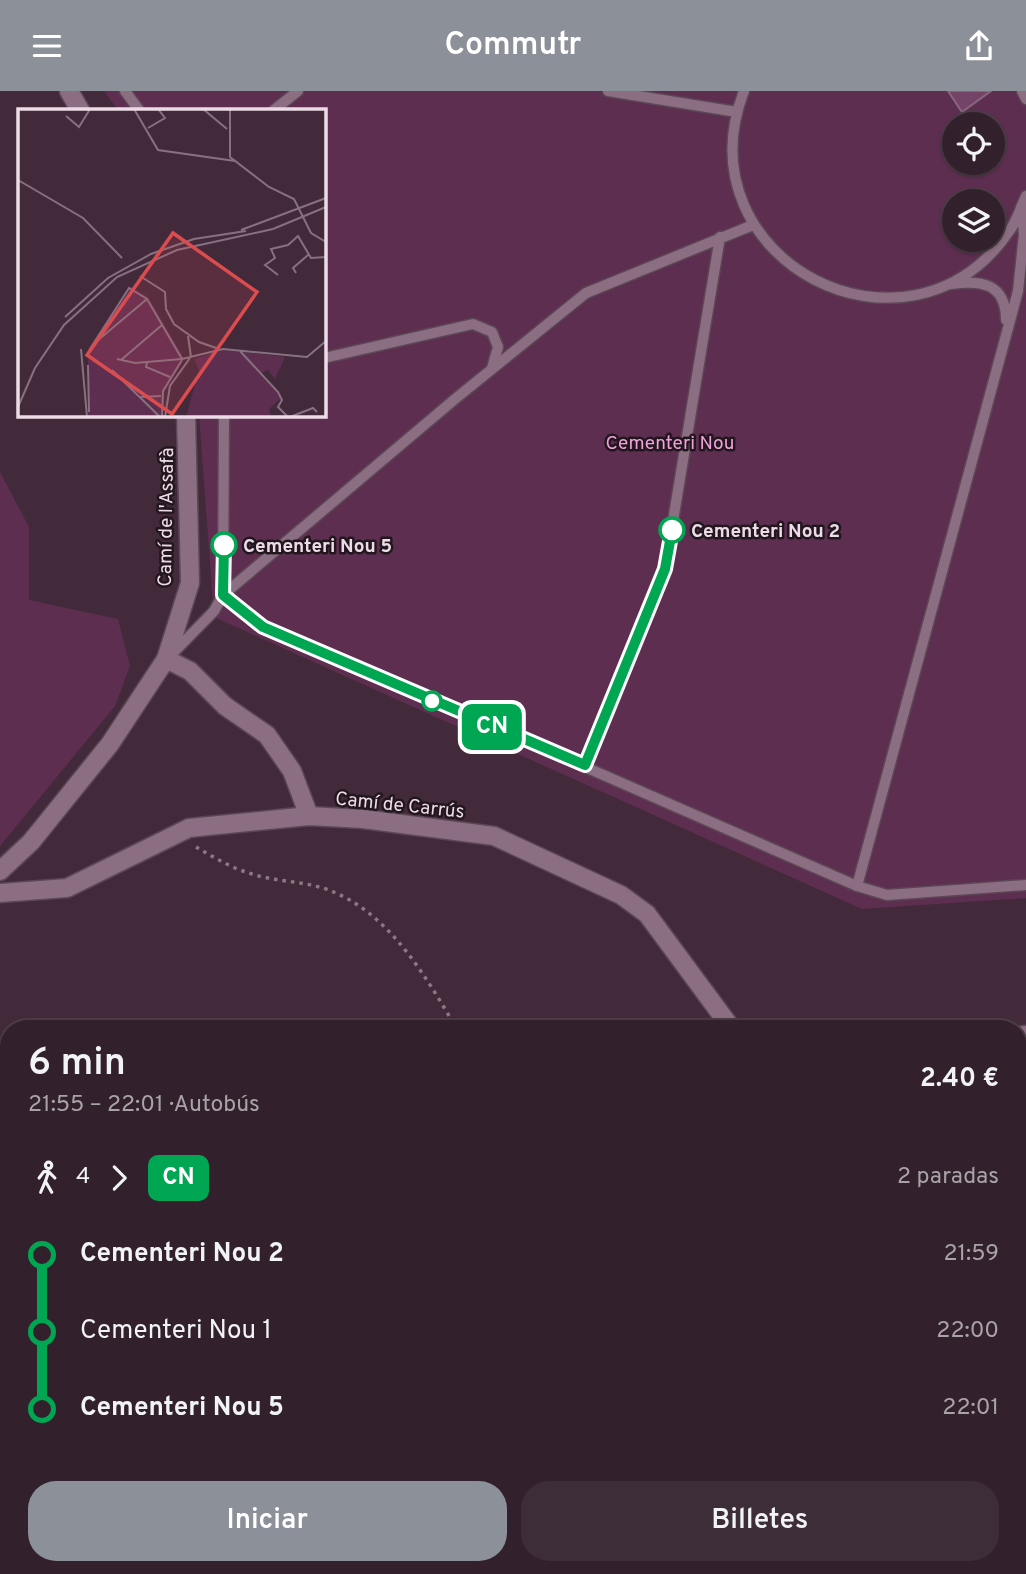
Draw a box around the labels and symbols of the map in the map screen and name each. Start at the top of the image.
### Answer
inset map [18,109,326,417]
park label: Cementeri Nou [606,432,734,456]
street label: Camí de l'Assafà [154,447,180,587]
marker: Cementeri Nou 2 [659,517,685,543]
place label: Cementeri Nou 2 [691,520,840,544]
marker: Cementeri Nou 5 [211,532,237,558]
place label: Cementeri Nou 5 [243,535,392,559]
unlabelled marker [422,691,442,711]
line badge: CN [461,704,524,750]
street label: Camí de Carrús [334,787,466,825]

